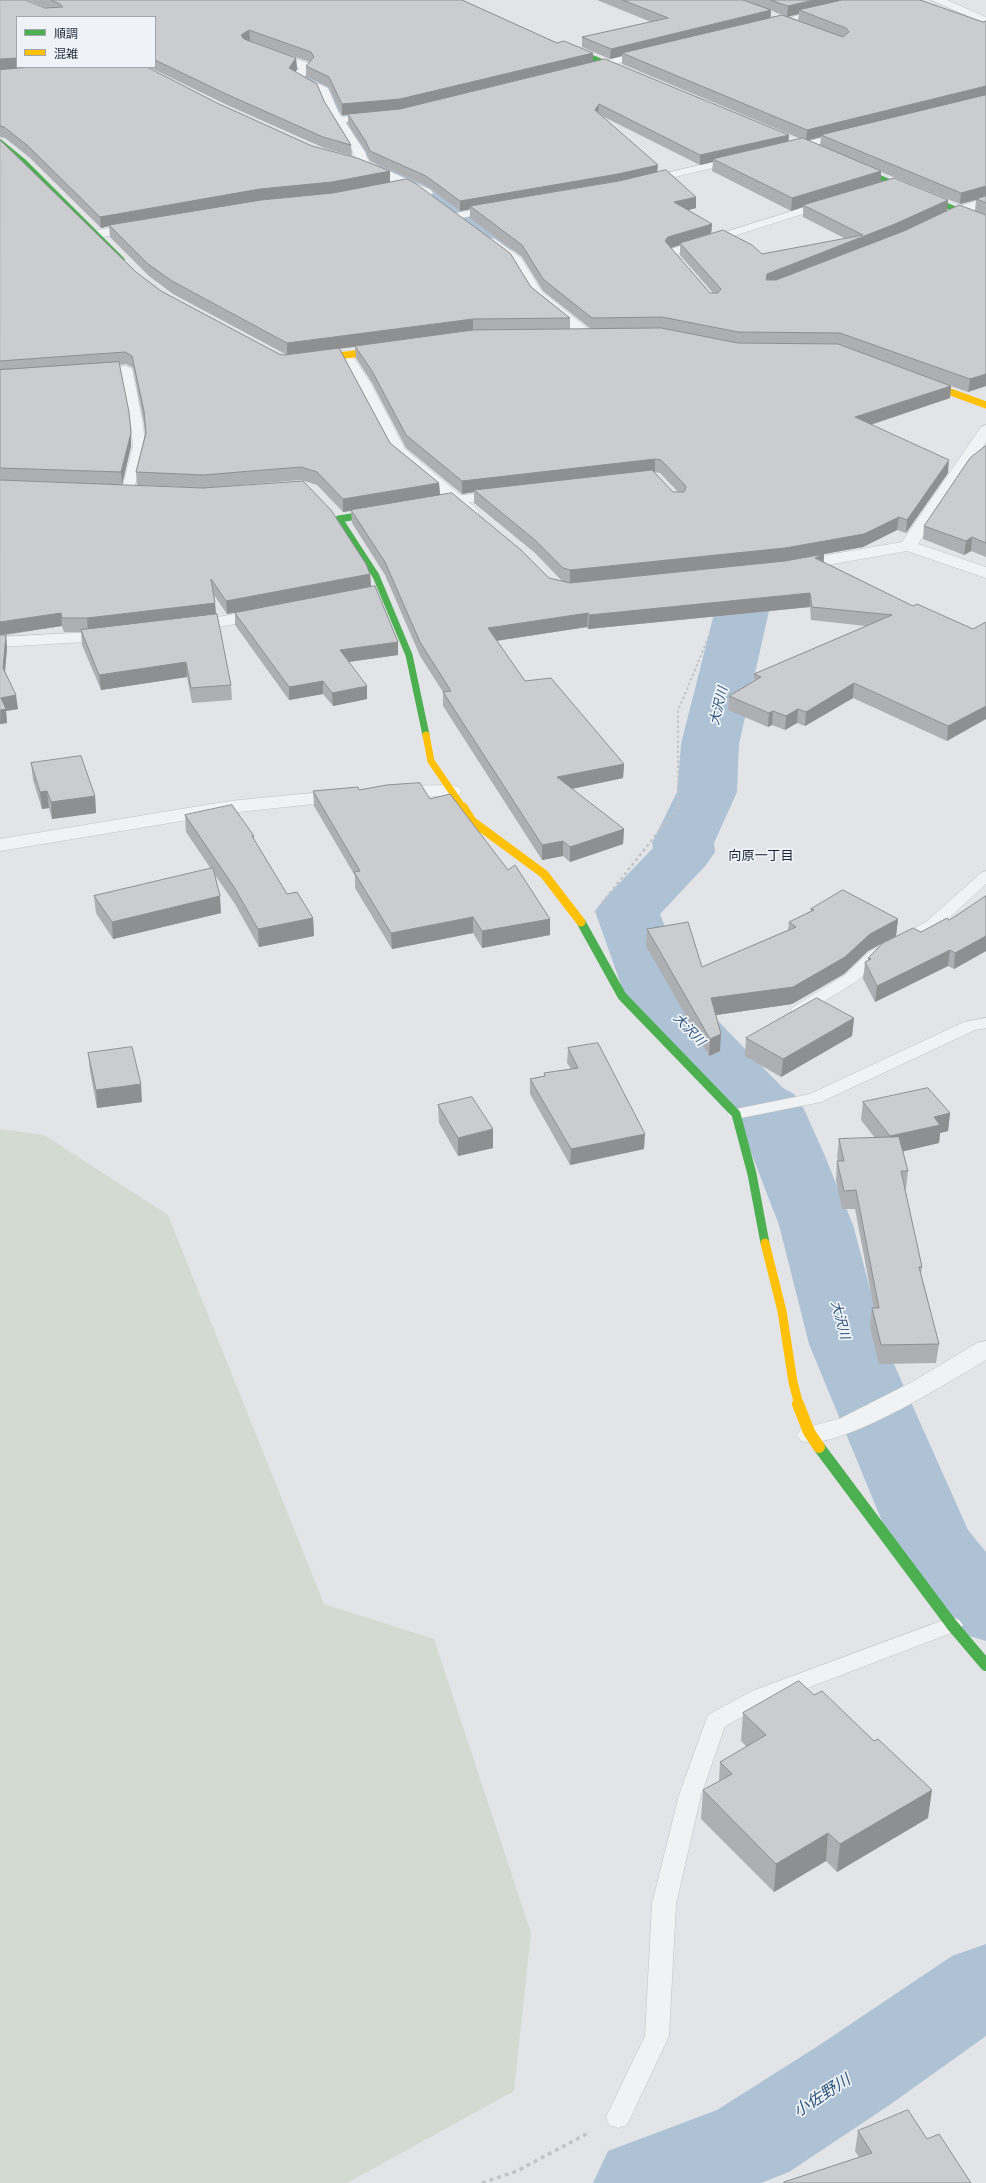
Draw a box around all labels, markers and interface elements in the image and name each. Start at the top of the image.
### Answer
legend [16,16,156,68]
text: 順調 [54,27,78,41]
text: 混雑 [54,47,78,61]
water label: 大沢川 [707,685,731,727]
district label: 向原一丁目 [729,848,793,864]
water label: 大沢川 [670,1011,708,1049]
water label: 大沢川 [827,1299,853,1341]
water label: 小佐野川 [790,2071,854,2121]

